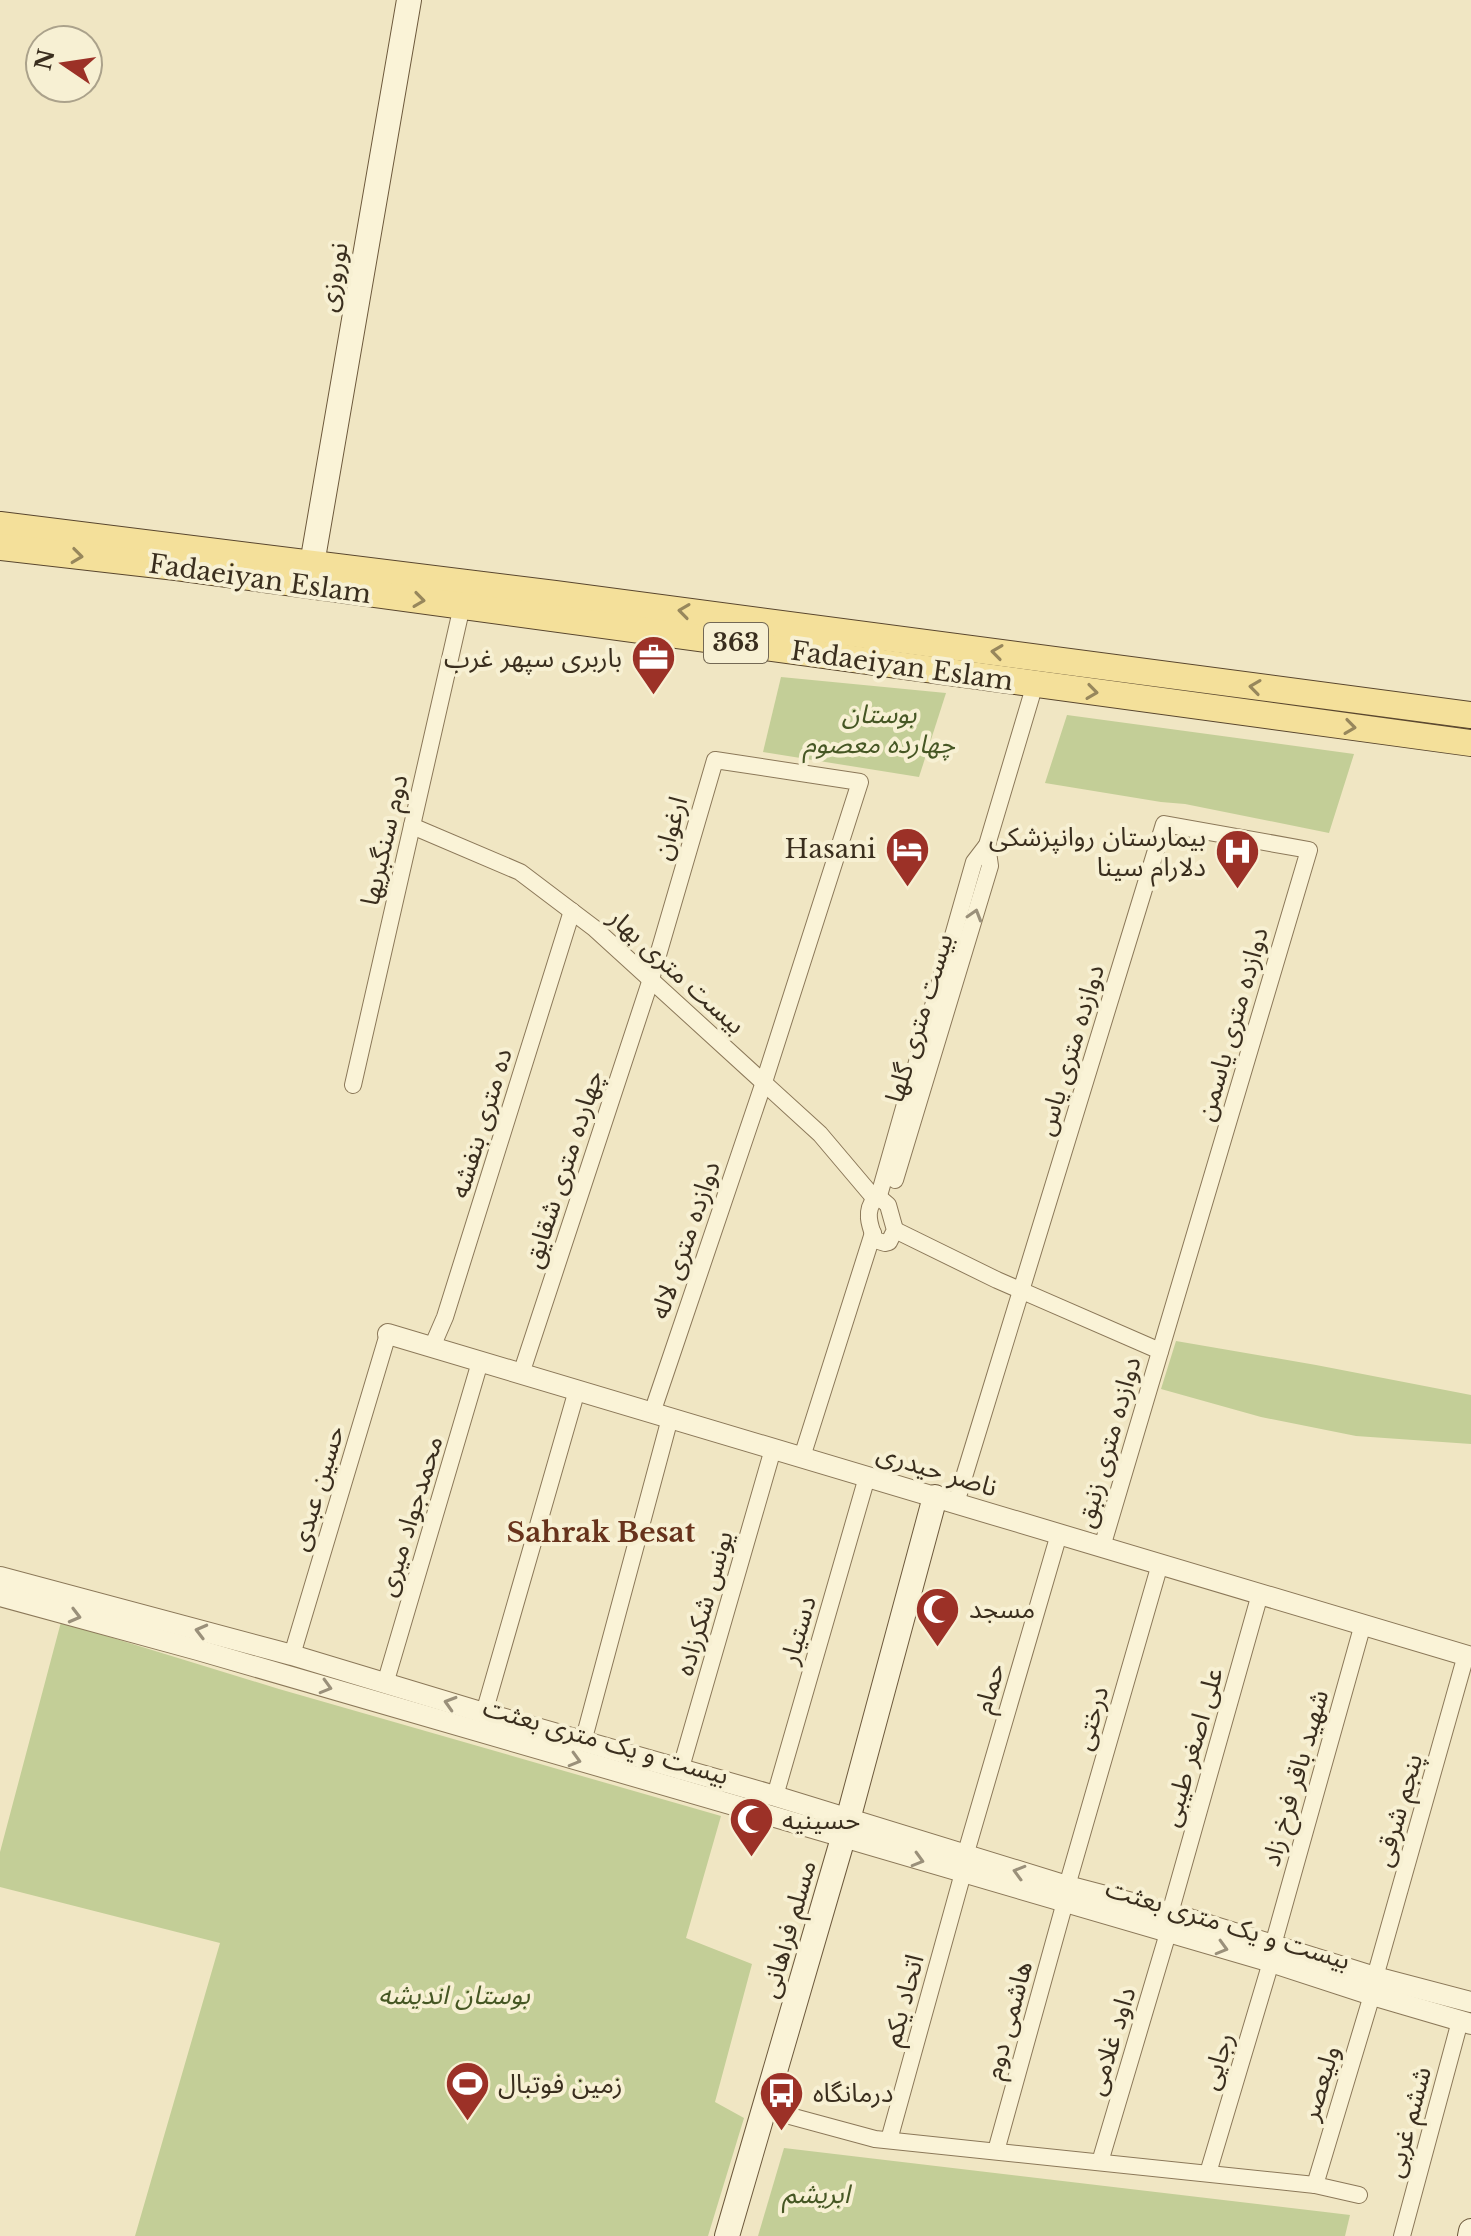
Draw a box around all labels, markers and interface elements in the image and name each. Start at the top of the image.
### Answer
north arrow [24,24,104,104]
text: N [30,46,61,73]
street label: نوروزی [311,240,355,314]
one-way arrow [71,547,84,564]
street label: Fadaeiyan Eslam [147,548,373,610]
one-way arrow [412,591,425,608]
one-way arrow [677,603,691,620]
road number: 363 [704,623,768,663]
office icon: باربری سپهر غرب [629,634,677,697]
street label: Fadaeiyan Eslam [789,635,1015,697]
place label: باربری سپهر غرب [444,642,622,675]
one-way arrow [990,644,1003,661]
one-way arrow [1248,678,1261,695]
one-way arrow [1086,683,1099,700]
park label: بوستان چهارده معصوم [802,698,955,764]
one-way arrow [1343,718,1357,735]
street label: دوم سنگبریها [353,771,419,910]
street label: ارغوان [646,793,694,863]
place label: بیمارستان روانپزشکی دلارام سینا [989,821,1206,887]
hotel icon: Hasani [883,825,931,888]
hospital icon: بیمارستان روانپزشکی دلارام سینا [1213,828,1261,891]
place label: Hasani [785,833,876,865]
street label: بیست متری بهار [601,901,752,1041]
one-way arrow [966,909,982,923]
street label: دوازده متری یاسمن [1189,923,1275,1125]
street label: بیست متری گلها [878,930,960,1106]
street label: دوازده متری یاس [1029,961,1111,1139]
street label: ده متری بنفشه [443,1044,519,1202]
street label: چهارده متری شقایق [516,1066,611,1272]
street label: دوازده متری لاله [643,1157,727,1323]
street label: دوازده متری زنبق [1068,1353,1148,1531]
street label: حسین عبدی [283,1422,351,1554]
street label: محمدجواد میری [370,1432,450,1600]
street label: ناصر حیدری [873,1437,1001,1503]
district label: Sahrak Besat [507,1515,696,1550]
street label: یونس شکرزاده [668,1527,740,1679]
mosque icon: مسجد [914,1585,962,1648]
street label: دستیار [773,1592,823,1669]
place label: مسجد [969,1593,1035,1625]
one-way arrow [68,1607,82,1624]
one-way arrow [194,1623,208,1640]
street label: حمام [967,1659,1015,1718]
street label: علی اصغر طیبی [1154,1664,1230,1830]
one-way arrow [318,1678,332,1694]
street label: درختی [1067,1682,1115,1754]
street label: شهید باقر فرخ زاد [1255,1686,1338,1871]
street label: بیست و یک متری بعثت [480,1691,732,1791]
one-way arrow [444,1696,458,1712]
street label: پنجم شرقی [1367,1750,1433,1871]
one-way arrow [568,1751,581,1767]
mosque icon: حسینیه [727,1796,775,1859]
place label: حسینیه [782,1804,860,1836]
one-way arrow [911,1851,924,1867]
street label: مسلم فراهانی [753,1856,827,2003]
one-way arrow [1013,1865,1027,1881]
street label: بیست و یک متری بعثت [1102,1872,1354,1976]
one-way arrow [1214,1939,1228,1955]
street label: اتحاد یکم [875,1951,934,2050]
street label: هاشمی دوم [977,1957,1043,2084]
park label: بوستان اندیشه [378,1979,531,2011]
street label: داود غلامی [1079,1983,1143,2099]
street label: رجایی [1193,2028,1241,2094]
street label: ولیعصر [1293,2042,1347,2125]
sports icon: زمین فوتبال [443,2060,491,2123]
street label: ششم غربی [1378,2063,1442,2182]
place label: زمین فوتبال [498,2068,623,2100]
bus stop icon: درمانگاه [758,2069,806,2132]
place label: درمانگاه [813,2077,893,2109]
park label: ابریشم [781,2178,852,2214]

